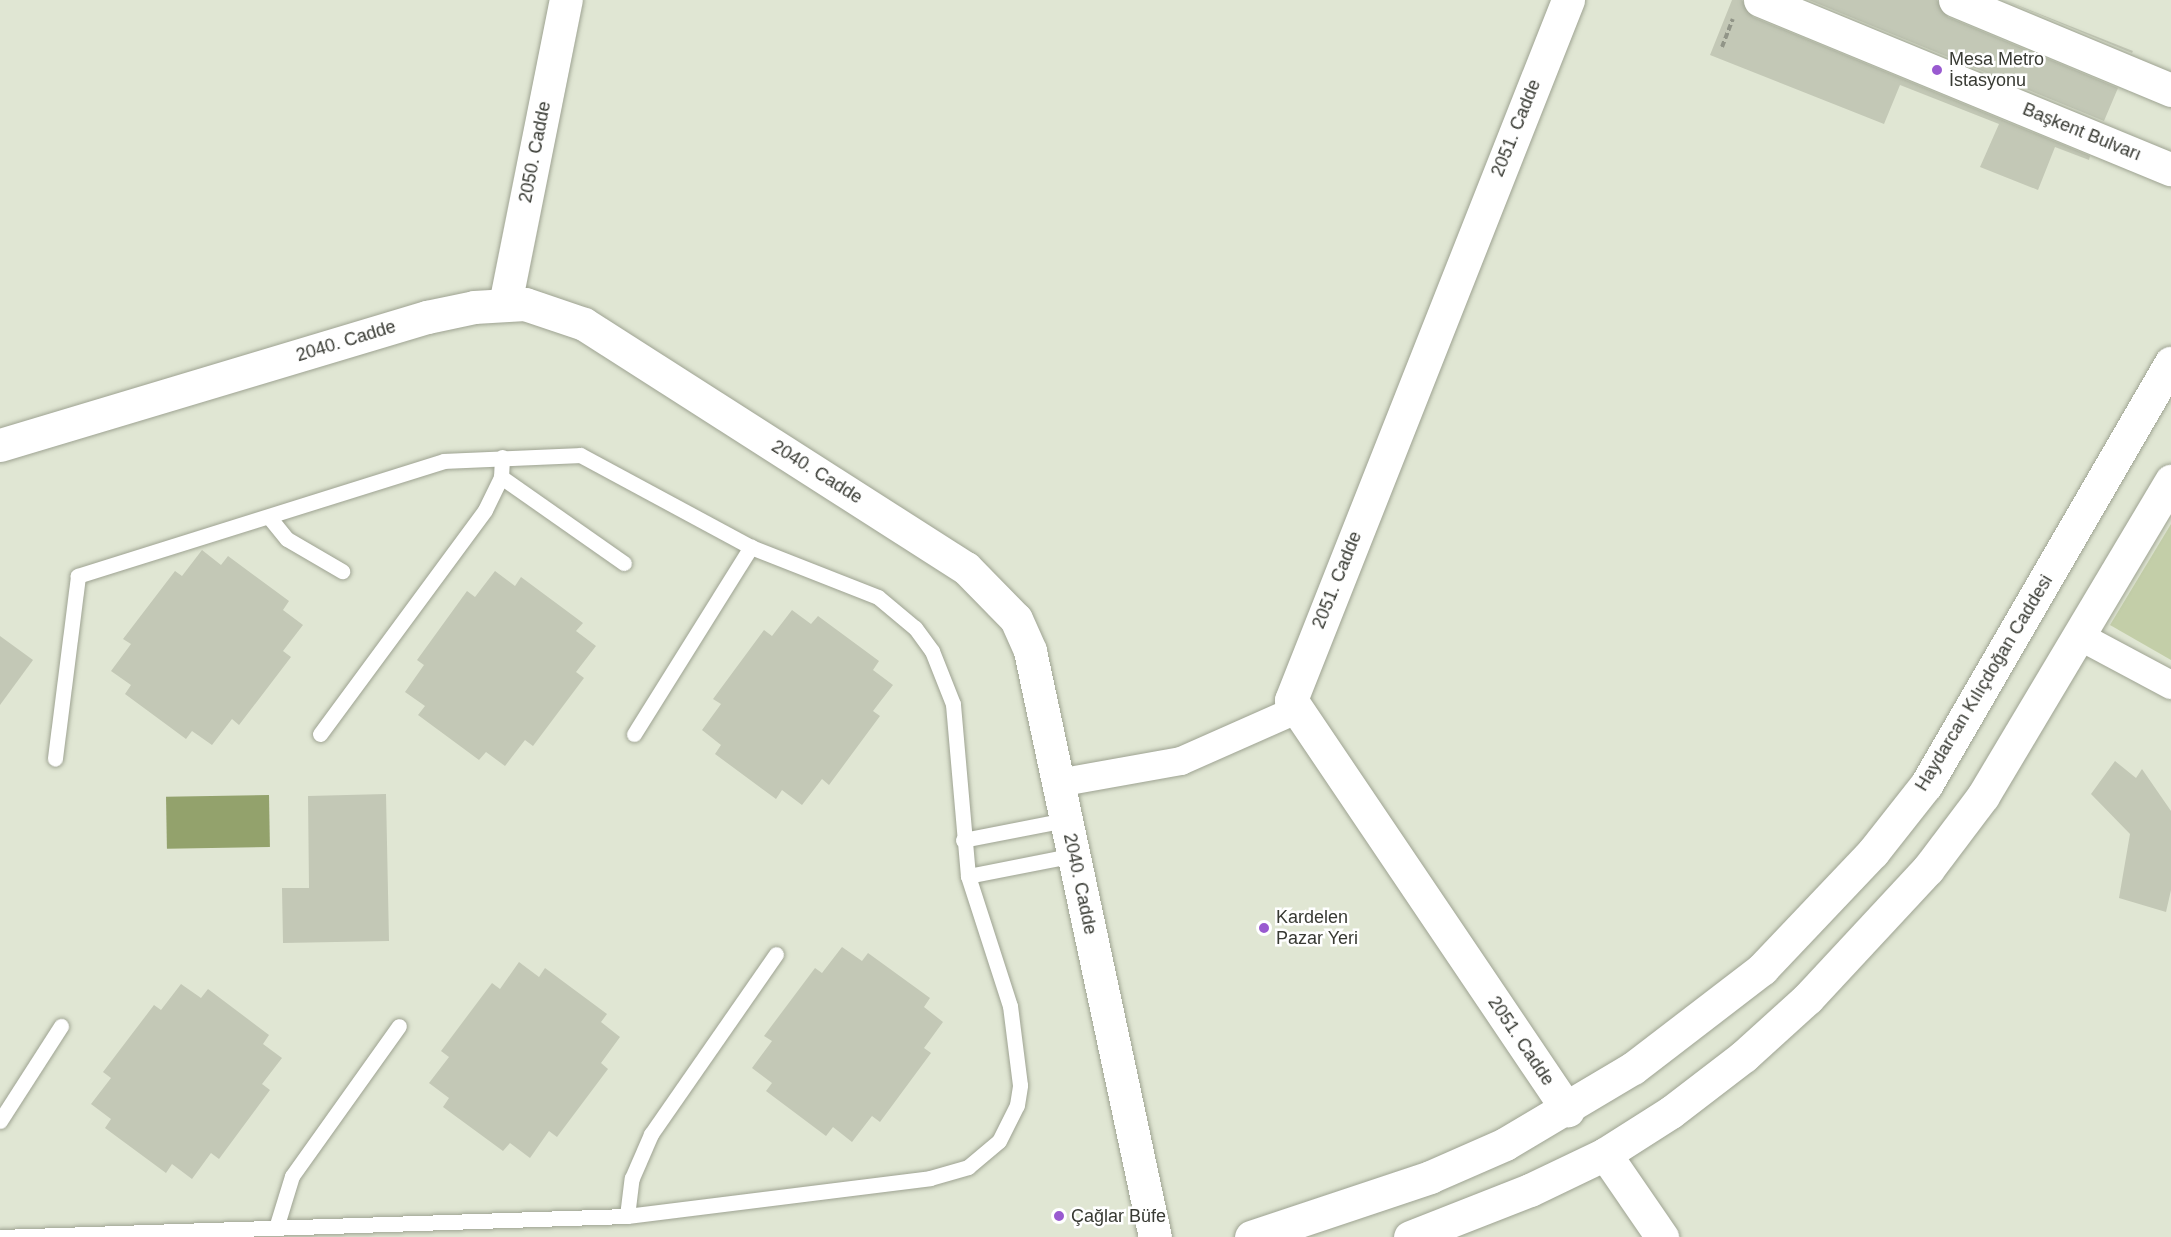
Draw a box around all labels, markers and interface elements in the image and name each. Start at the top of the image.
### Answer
place label: Mesa Metro İstasyonu [1949,49,2044,92]
marker: Mesa Metro İstasyonu [1930,63,1944,77]
street label: 2051. Cadde [1487,76,1545,180]
street label: Başkent Bulvarı [2020,98,2144,166]
street label: 2050. Cadde [515,99,555,205]
street label: 2040. Cadde [294,316,398,366]
street label: 2040. Cadde [768,436,866,508]
street label: 2051. Cadde [1308,528,1366,632]
street label: Haydarcan Kılıçdoğan Caddesi [1911,571,2057,795]
street label: 2040. Cadde [1059,831,1101,937]
place label: Kardelen Pazar Yeri [1276,907,1358,950]
marker: Kardelen Pazar Yeri [1257,921,1271,935]
street label: 2051. Cadde [1483,992,1559,1090]
place label: Çağlar Büfe [1071,1205,1166,1227]
marker: Çağlar Büfe [1052,1209,1066,1223]

